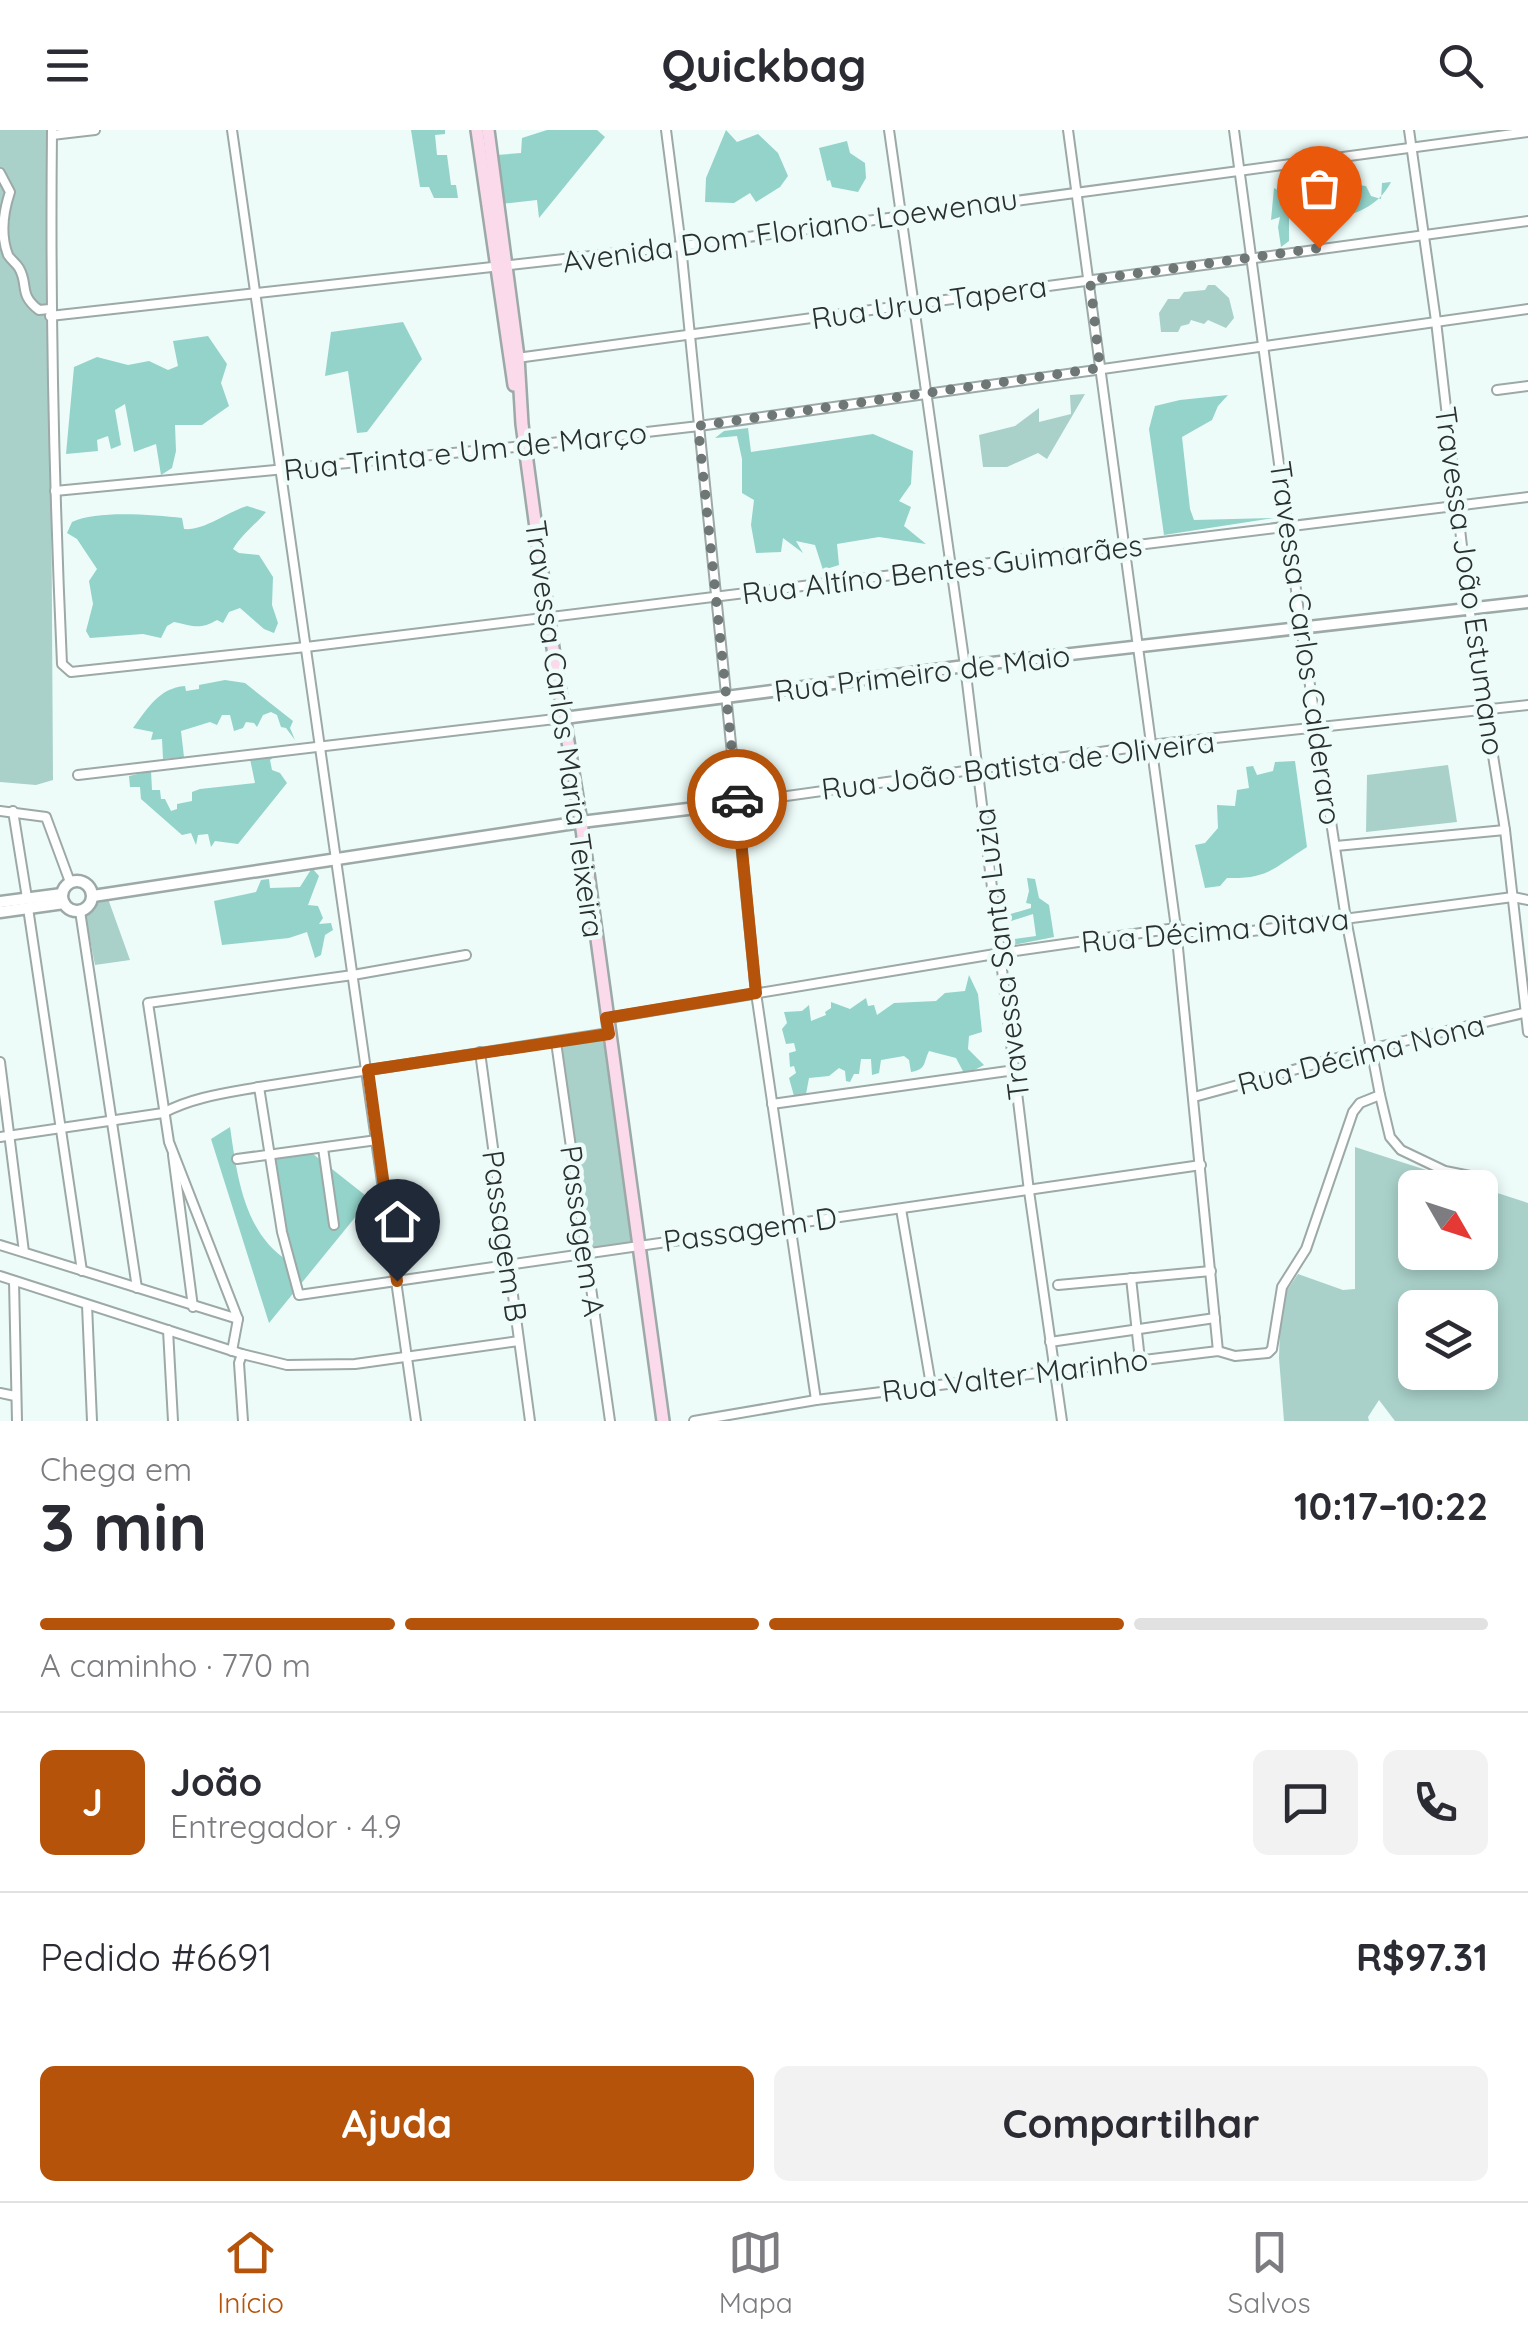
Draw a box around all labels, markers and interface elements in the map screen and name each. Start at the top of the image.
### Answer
text: Quickbag [661,37,867,93]
icon: menu [40,38,95,93]
icon: search [1433,38,1488,93]
pin [1277,146,1362,249]
icon: bag [1292,161,1347,216]
street label: Avenida Dom Floriano Loewenau [560,179,1020,281]
street label: Rua Urua Tapera [809,267,1049,337]
street label: Travessa João Estumano [1427,404,1513,758]
street label: Rua Trinta e Um de Março [282,413,648,489]
street label: Travessa Carlos Calderaro [1262,459,1350,827]
street label: Travessa Carlos Maria Teixeira [517,518,613,940]
street label: Rua Altíno Bentes Guimarães [740,526,1144,612]
street label: Rua Primeiro de Maio [772,636,1072,710]
street label: Rua João Batista de Oliveira [819,722,1217,808]
courier [687,749,787,849]
icon: car [710,772,765,827]
street label: Travessa Santa Luzia [964,806,1038,1102]
street label: Rua Décima Oitava [1079,899,1351,961]
street label: Rua Décima Nona [1234,1005,1488,1103]
street label: Passagem A [552,1143,614,1319]
street label: Passagem B [474,1148,536,1324]
north arrow [1398,1170,1498,1270]
map controls [1398,1170,1498,1390]
pin [355,1179,440,1282]
icon: home [370,1194,425,1249]
street label: Passagem D [661,1198,839,1260]
button: layers [1398,1290,1498,1390]
street label: Rua Valter Marinho [880,1340,1150,1410]
text: Chega em [40,1449,192,1489]
text: 10:17–10:22 [1294,1482,1488,1530]
text: 3 min [40,1486,207,1567]
text: A caminho · 770 m [40,1645,311,1685]
button: chat [1253,1750,1358,1855]
button: phone [1383,1750,1488,1855]
text: João [170,1758,262,1806]
text: J [82,1778,103,1826]
text: Entregador · 4.9 [170,1806,402,1846]
text: Pedido #6691 [40,1933,273,1981]
text: R$97.31 [1356,1933,1488,1981]
button: Ajuda [40,2066,754,2181]
button: Compartilhar [774,2066,1488,2181]
tab: Início [217,2225,284,2320]
tab: Mapa [719,2225,793,2320]
tab: Salvos [1227,2225,1311,2320]

